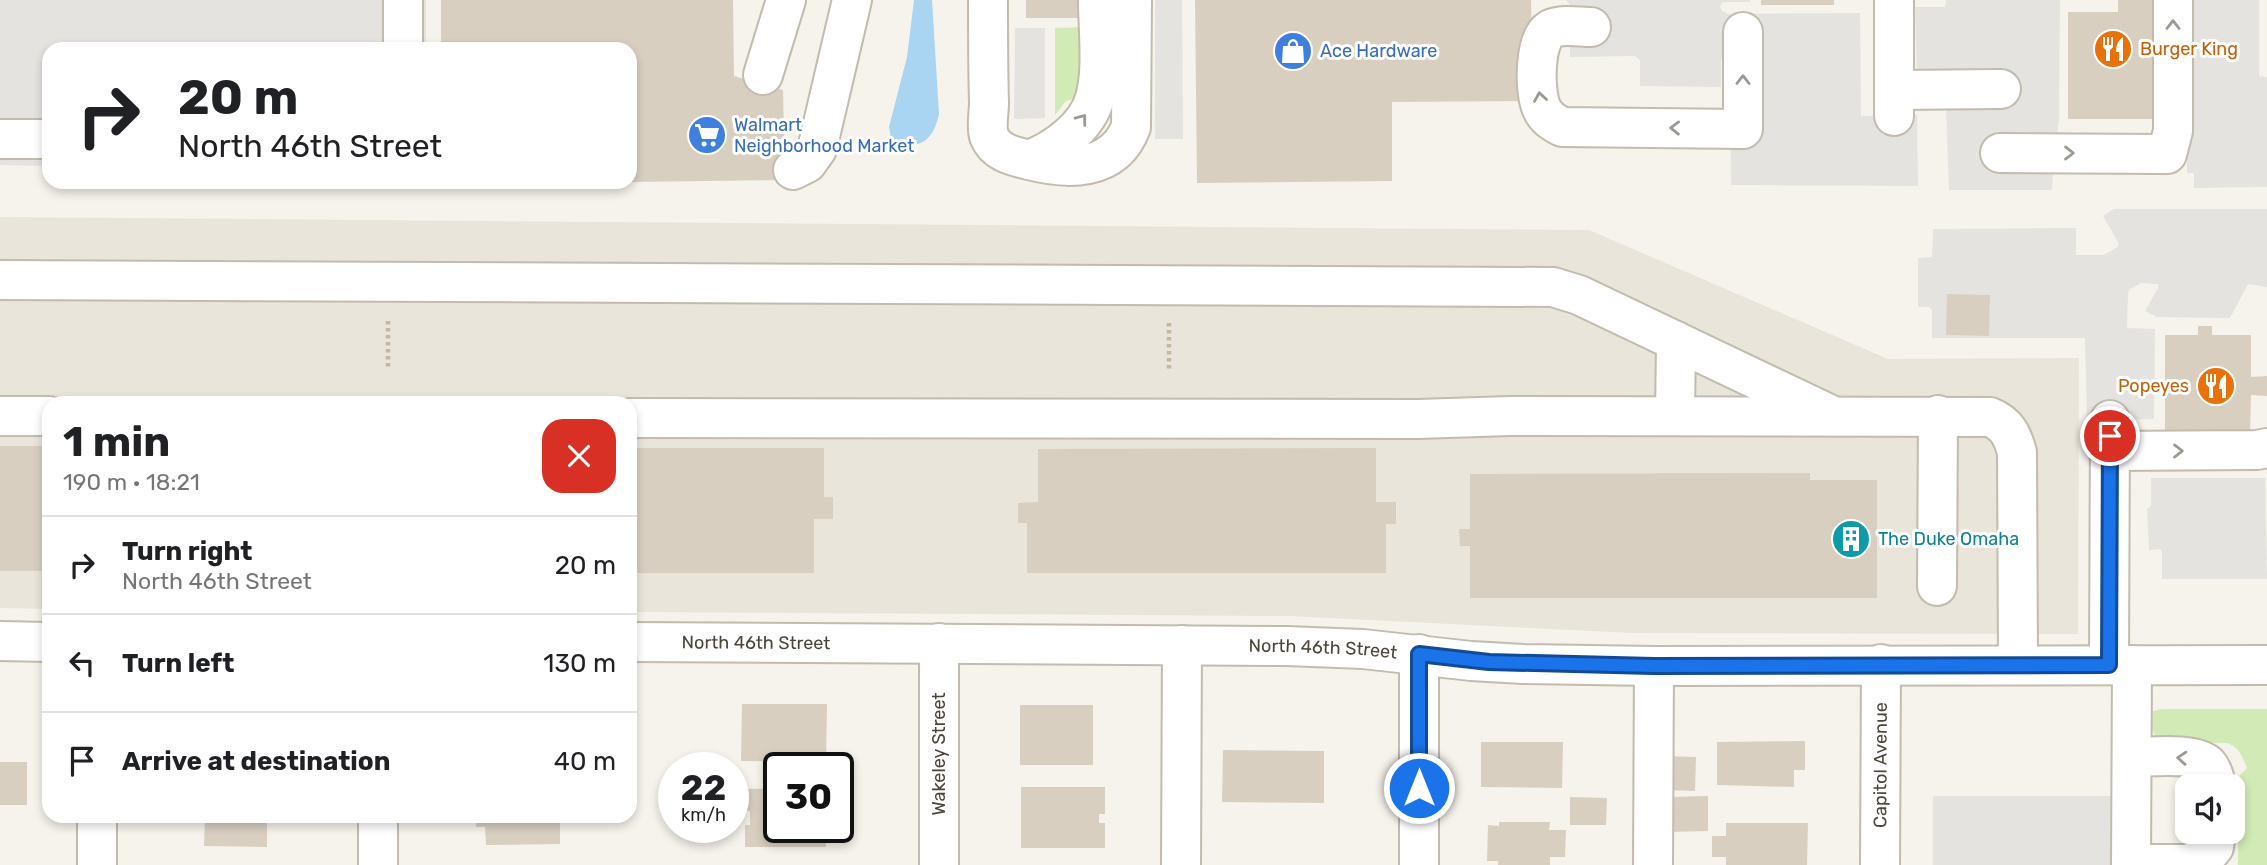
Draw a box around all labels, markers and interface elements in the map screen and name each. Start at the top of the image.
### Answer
one-way arrow [2165,19,2181,30]
restaurant icon: Burger King [2092,28,2134,70]
shop icon: Ace Hardware [1272,30,1314,72]
place label: Burger King [2140,38,2238,60]
place label: Ace Hardware [1320,40,1437,62]
text: 20 m [178,68,299,126]
icon: right [63,70,154,161]
one-way arrow [1735,75,1751,85]
one-way arrow [1533,92,1548,103]
supermarket icon: Walmart Neighborhood Market [686,114,728,156]
place label: Walmart Neighborhood Market [734,114,914,157]
one-way arrow [1074,114,1086,127]
one-way arrow [1669,120,1680,136]
text: North 46th Street [178,127,442,165]
one-way arrow [2064,145,2074,161]
restaurant icon: Popeyes [2195,365,2237,407]
place label: Popeyes [2118,375,2189,397]
pin [2080,406,2140,466]
text: 1 min [63,417,170,467]
icon: arrive [2091,417,2129,455]
button: close [542,419,616,493]
one-way arrow [2173,443,2184,459]
text: 190 m · 18:21 [63,468,200,496]
building icon: The Duke Omaha [1830,518,1872,560]
place label: The Duke Omaha [1878,528,2019,550]
text: Turn right [122,536,252,567]
icon: right [63,546,101,584]
text: 20 m [555,550,616,581]
text: North 46th Street [122,567,312,595]
street label: North 46th Street [682,631,830,654]
street label: North 46th Street [1249,635,1398,664]
icon: left [63,644,101,682]
text: Turn left [122,648,234,679]
text: 130 m [543,648,616,679]
street label: Wakeley Street [928,693,950,815]
street label: Capitol Avenue [1869,702,1892,828]
icon: arrive [63,742,101,780]
text: Arrive at destination [122,746,390,777]
text: 40 m [554,746,616,777]
position arrow [1382,751,1456,825]
one-way arrow [2176,751,2187,766]
speed limit sign: 30 [763,752,854,843]
text: 22 [681,767,726,809]
map controls [2175,774,2245,844]
button: sound [2175,774,2245,844]
text: km/h [681,804,726,826]

